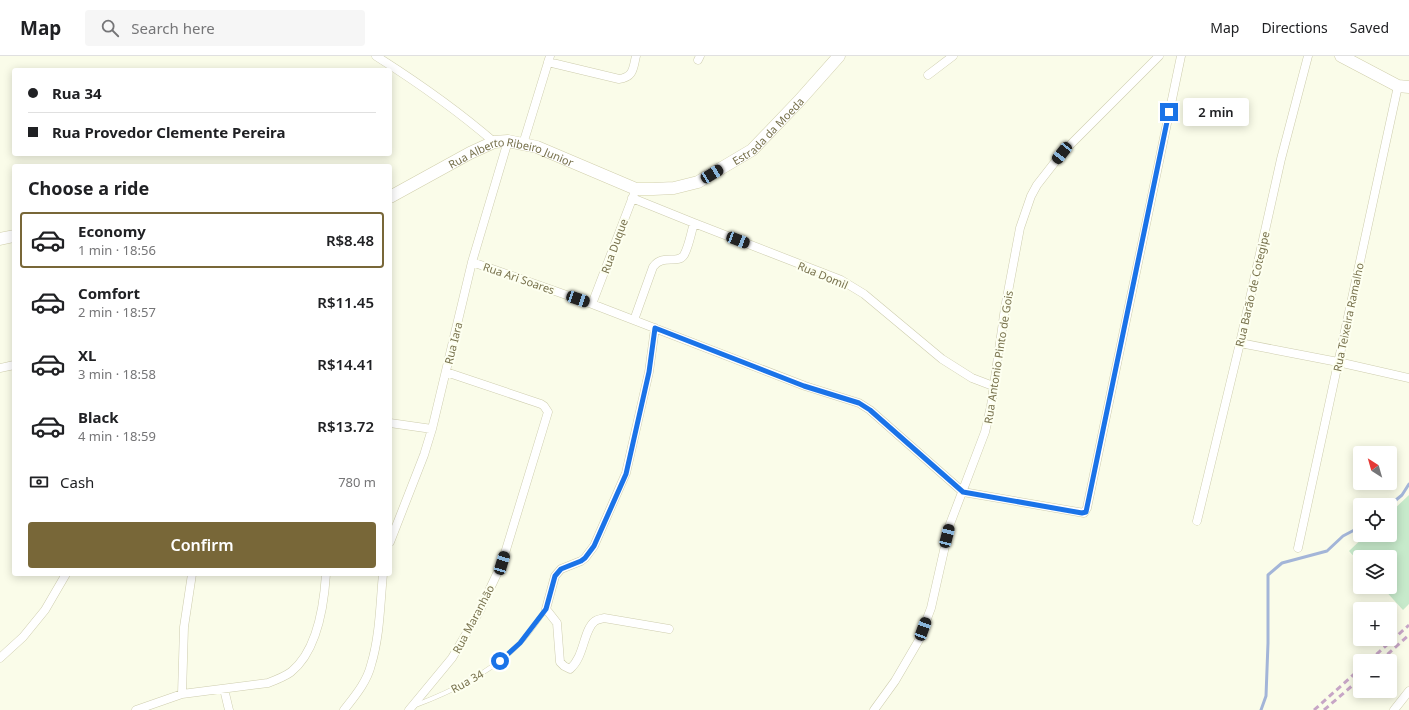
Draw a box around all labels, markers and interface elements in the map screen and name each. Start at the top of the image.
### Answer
search box [85,10,365,46]
text: Map [20,15,61,41]
icon: search [99,17,121,39]
text: Search here [131,18,215,38]
text: Map [1210,18,1239,37]
text: Directions [1261,18,1328,37]
text: Saved [1350,18,1389,37]
text: Rua 34 [52,83,102,103]
street label: Estrada da Moeda [729,94,807,168]
callout: 2 min [1183,98,1249,126]
route end [1160,103,1178,121]
text: 2 min [1198,103,1234,121]
text: Rua Provedor Clemente Pereira [52,122,286,142]
text: Rua Alberto Ribeiro Junior [445,133,577,171]
car [1050,140,1074,166]
street label: Rua Alberto Ribeiro Junior [444,158,578,174]
car [699,163,725,185]
text: Choose a ride [28,176,149,200]
street label: Rua Duque [597,217,631,275]
text: Economy [78,221,146,241]
icon: car [30,222,66,258]
text: R$8.48 [326,230,374,250]
car [725,230,751,250]
street label: Rua Barão de Cotegipe [1231,230,1273,348]
text: 1 min · 18:56 [78,241,156,259]
street label: Rua Domil [796,258,850,292]
street label: Rua Ari Soares [481,259,557,297]
street label: Rua Teixeira Ramalho [1329,261,1367,373]
text: Comfort [78,283,140,303]
icon: car [30,284,66,320]
car [565,289,591,309]
street label: Rua Antonio Pinto de Gois [980,289,1016,425]
text: R$11.45 [317,292,374,312]
text: 2 min · 18:57 [78,303,156,321]
street label: Rua Iara [441,320,465,366]
text: XL [78,345,96,365]
icon: car [30,346,66,382]
text: R$14.41 [317,354,374,374]
text: 3 min · 18:58 [78,365,156,383]
text: Black [78,407,118,427]
icon: car [30,408,66,444]
text: R$13.72 [317,416,374,436]
text: 4 min · 18:59 [78,427,156,445]
north arrow [1353,446,1397,490]
map controls [1353,446,1397,698]
icon: cash [28,471,50,493]
text: Cash [60,472,94,492]
text: 780 m [338,473,376,491]
button: locate [1353,498,1397,542]
button: Confirm [28,522,376,568]
car [938,523,956,549]
car [493,550,511,576]
button: layers [1353,550,1397,594]
street label: Rua Maranhão [449,582,498,656]
button: + [1353,602,1397,646]
car [913,616,933,642]
route start [491,652,509,670]
button: − [1353,654,1397,698]
street label: Rua 34 [448,666,487,696]

